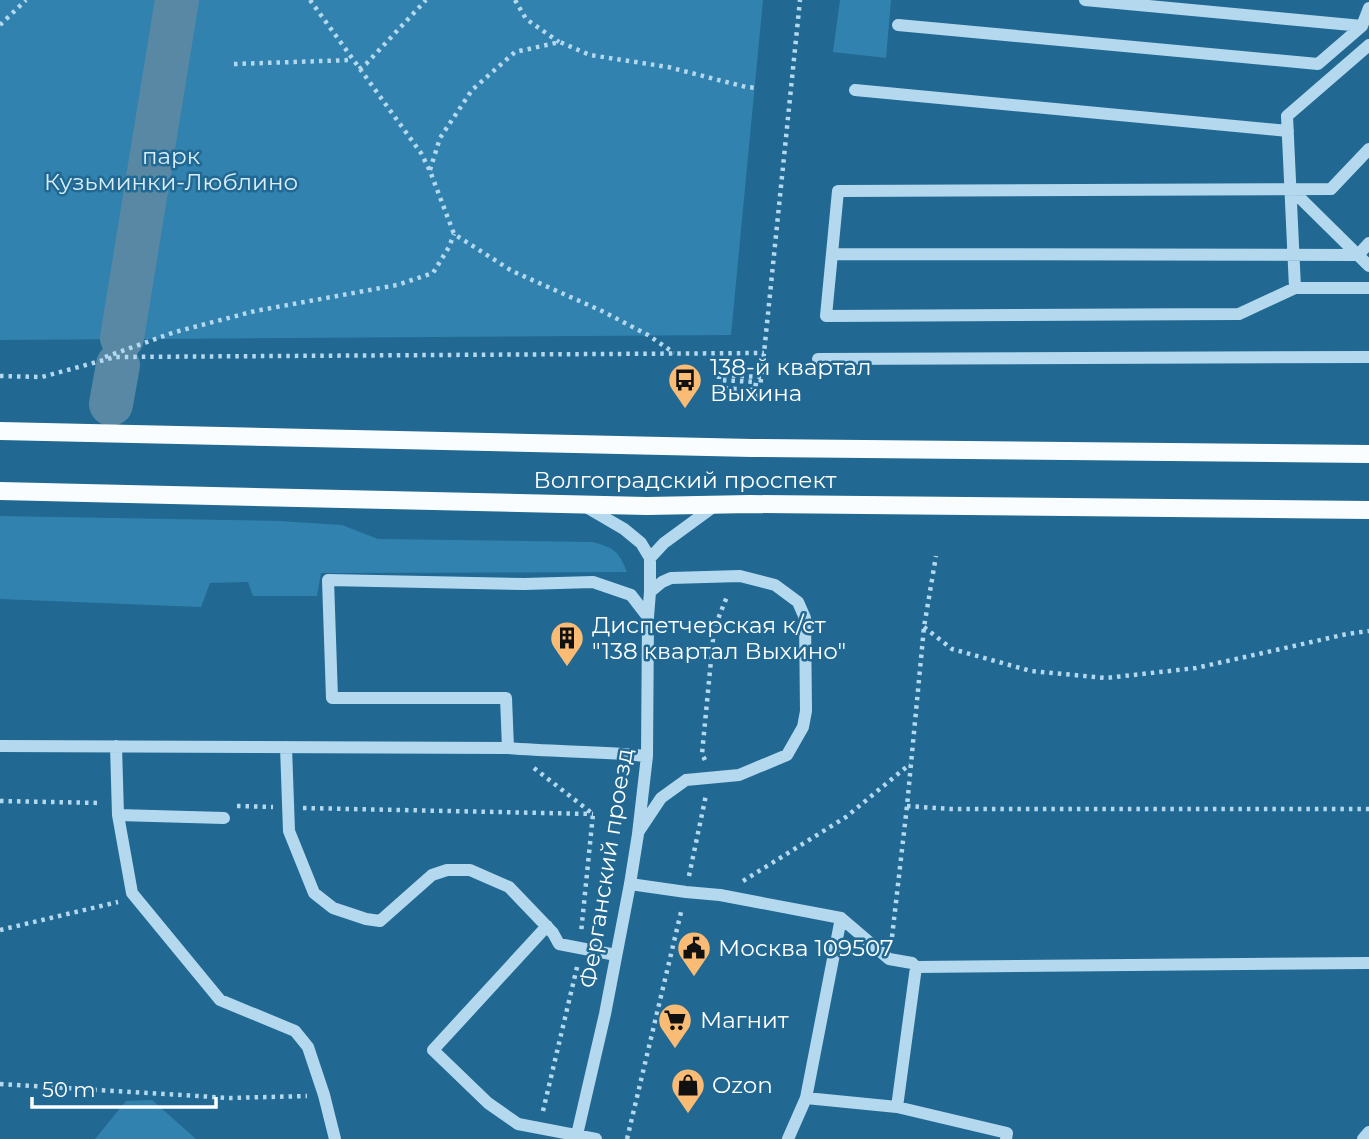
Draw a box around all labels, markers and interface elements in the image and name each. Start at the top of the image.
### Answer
park label: парк Кузьминки-Люблино [44,142,298,196]
place label: 138-й квартал Выхина [710,353,871,407]
bus stop icon: 138-й квартал Выхина [666,361,704,410]
street label: Волгоградский проспект [534,466,837,494]
place label: Диспетчерская к/ст "138 квартал Выхино" [592,611,846,665]
building icon: Диспетчерская к/ст "138 квартал Выхино" [548,619,586,668]
street label: Ферганский проезд [573,746,639,990]
public building icon: Москва 109507 [675,929,713,978]
place label: Москва 109507 [718,934,894,962]
supermarket icon: Магнит [656,1001,694,1050]
place label: Магнит [700,1006,789,1034]
scale bar [32,1066,215,1110]
shop icon: Ozon [669,1066,707,1115]
place label: Ozon [712,1071,773,1099]
text: 50 m [42,1077,96,1102]

